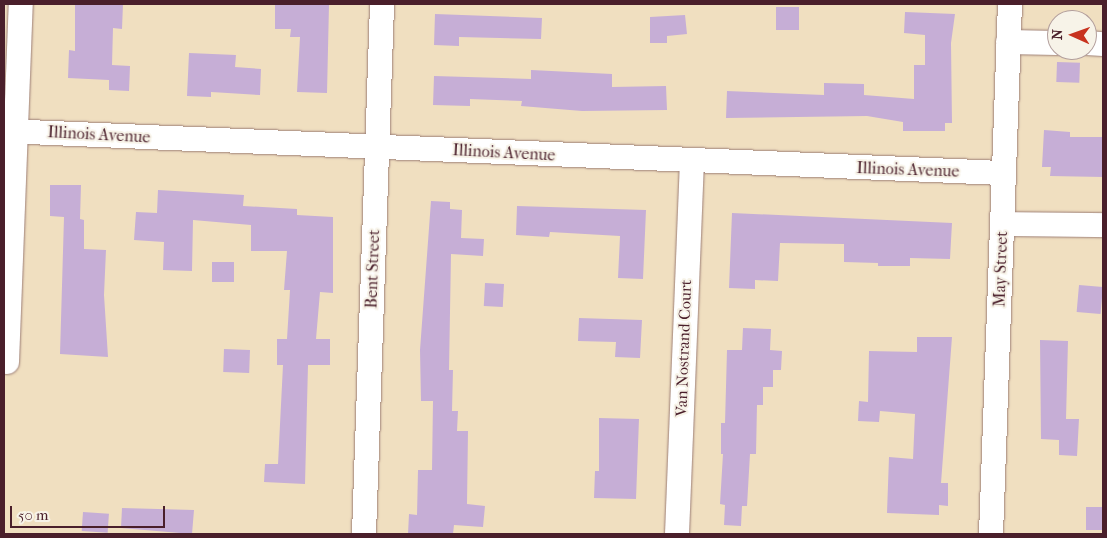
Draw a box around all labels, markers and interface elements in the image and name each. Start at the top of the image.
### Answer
north arrow [1047,10,1097,60]
text: N [1049,29,1066,40]
street label: Illinois Avenue [47,123,151,147]
street label: Illinois Avenue [452,141,556,165]
street label: Illinois Avenue [856,159,960,181]
street label: Bent Street [362,229,384,309]
street label: May Street [990,231,1012,307]
street label: Van Nostrand Court [672,279,696,417]
scale bar [12,496,168,528]
text: 50 m [18,506,48,524]

